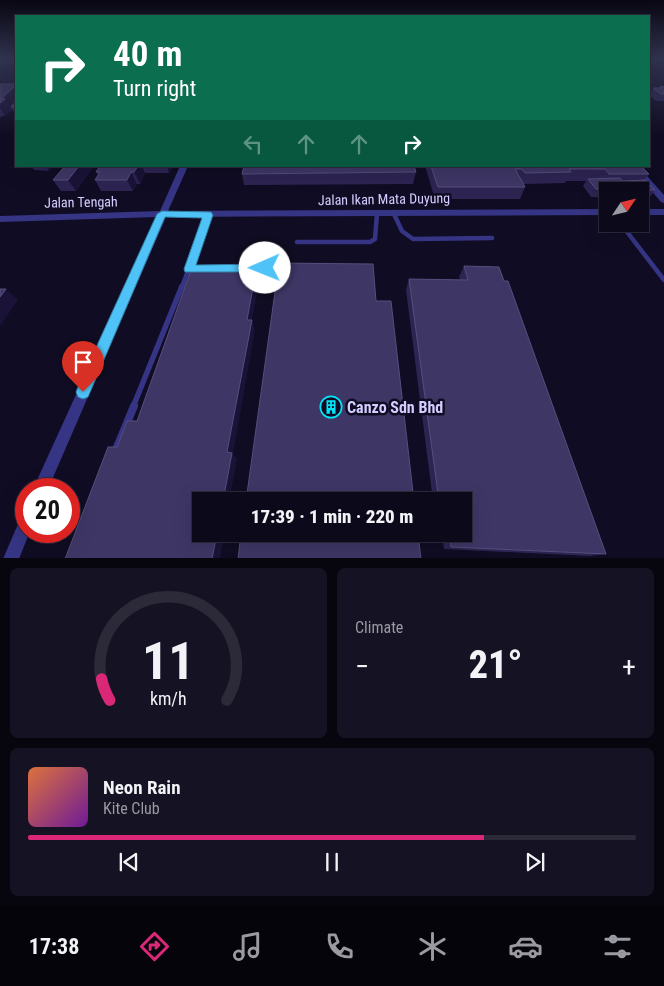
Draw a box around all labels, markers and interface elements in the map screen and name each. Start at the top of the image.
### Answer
text: 40 m [113,34,182,75]
icon: right [30,35,95,100]
text: Turn right [113,76,196,101]
icon: left [239,130,267,158]
icon: ahead [292,130,320,158]
icon: ahead [345,130,373,158]
icon: right [398,130,426,158]
north arrow [599,182,649,232]
map controls [599,182,649,232]
street label: Jalan Ikan Mata Duyung [318,190,450,208]
street label: Jalan Tengah [44,193,118,211]
position arrow [238,241,290,293]
pin [62,341,104,392]
icon: arrive [69,348,97,376]
building icon: Canzo Sdn Bhd [319,395,343,419]
place label: Canzo Sdn Bhd [347,398,443,417]
speed limit sign: 20 [15,478,80,543]
text: 17:39 · 1 min · 220 m [251,505,413,528]
text: Climate [355,618,403,637]
text: 11 [142,631,195,692]
text: 21° [469,643,522,687]
text: − [355,650,369,683]
text: + [622,650,636,683]
text: km/h [150,688,187,709]
text: Neon Rain [103,776,181,799]
text: Kite Club [103,799,160,818]
icon: previous [115,848,143,876]
icon: pause [318,848,346,876]
icon: next [521,848,549,876]
icon: directions [137,929,172,964]
icon: music [230,929,265,964]
icon: phone [322,929,357,964]
icon: climate [415,929,450,964]
icon: car [508,929,543,964]
icon: filters [600,929,635,964]
text: 17:38 [29,934,79,959]

